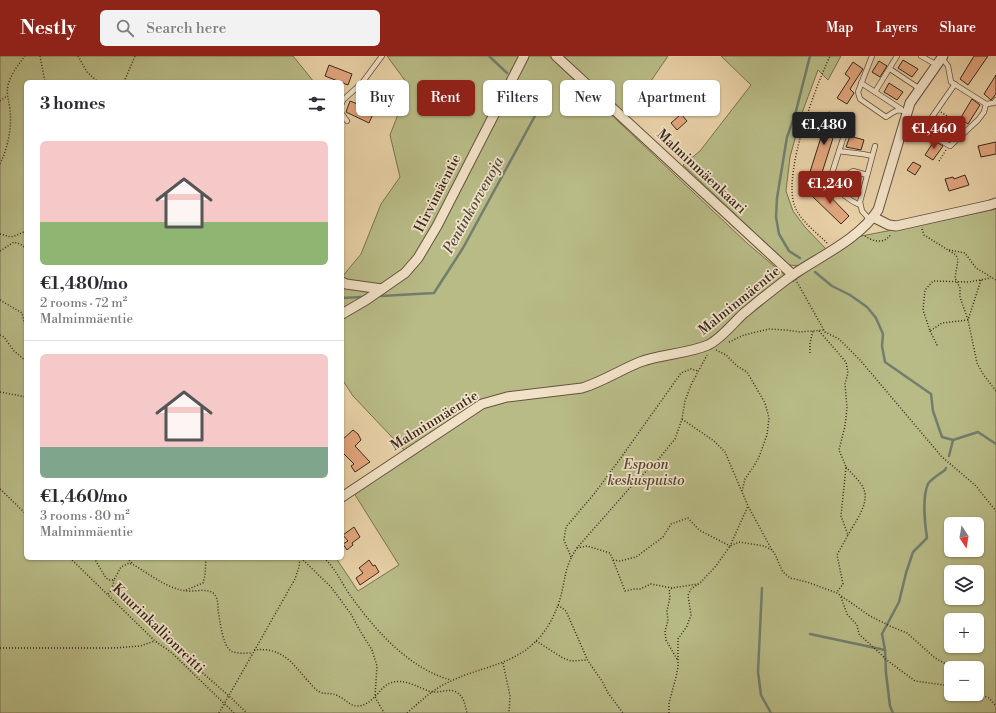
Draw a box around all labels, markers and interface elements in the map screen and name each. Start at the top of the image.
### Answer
search box [100,10,380,46]
text: Nestly [20,16,76,40]
icon: search [114,17,136,39]
text: Search here [146,19,226,38]
text: Map [826,19,853,37]
text: Layers [875,19,918,37]
text: Share [940,19,976,37]
chip: Buy [356,80,409,116]
chip: Rent [417,80,475,116]
chip: Filters [483,80,552,116]
chip: New [560,80,615,116]
chip: Apartment [623,80,720,116]
text: 3 homes [40,93,105,115]
icon: filters [306,93,328,115]
pin: €1,480 [791,112,857,146]
pin: €1,460 [901,116,967,150]
text: €1,480 [801,117,847,133]
text: €1,460 [911,121,957,137]
street label: Malminmäenkaari [653,125,750,218]
street label: Hirvimäentie [410,151,465,236]
water label: Pentinkorvenoja [439,153,508,258]
icon: home [148,167,220,239]
pin: €1,240 [797,171,863,205]
text: €1,240 [807,176,853,192]
street label: Malminmäentie [695,262,784,339]
text: €1,480/mo [40,273,128,295]
text: 2 rooms · 72 m² [40,295,127,311]
text: Malminmäentie [40,311,133,327]
icon: home [148,380,220,452]
street label: Malminmäentie [387,387,482,455]
park label: Espoon keskuspuisto [607,456,685,490]
text: €1,460/mo [40,486,128,508]
text: 3 rooms · 80 m² [40,508,130,524]
north arrow [944,517,984,557]
map controls [944,517,984,701]
text: Malminmäentie [40,524,133,540]
button: layers [944,565,984,605]
street label: Kuurinkallionreitti [108,580,209,678]
button: + [944,613,984,653]
button: − [944,661,984,701]

